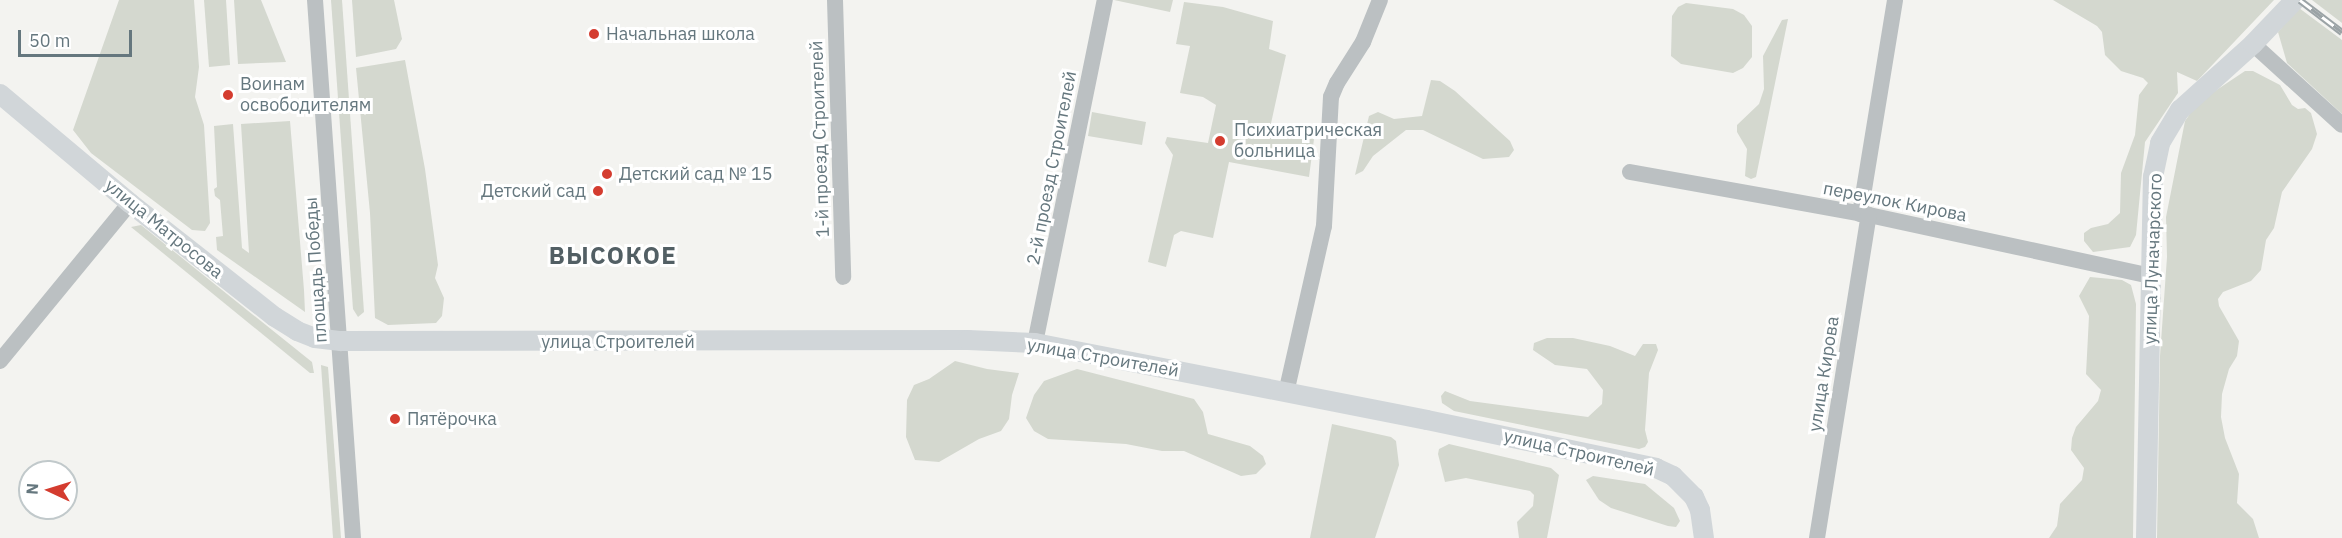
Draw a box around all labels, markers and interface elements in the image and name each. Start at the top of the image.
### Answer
scale bar [21,18,135,56]
place label: Начальная школа [606,23,755,45]
marker: Начальная школа [587,27,601,41]
text: 50 m [29,29,71,52]
street label: 1-й проезд Строителей [806,40,834,238]
street label: 2-й проезд Строителей [1023,69,1081,267]
place label: Воинам освободителям [240,74,371,116]
marker: Воинам освободителям [221,88,235,102]
place label: Психиатрическая больница [1234,120,1382,162]
marker: Психиатрическая больница [1211,132,1229,150]
place label: Детский сад № 15 [619,163,773,185]
marker: Детский сад № 15 [600,167,614,181]
street label: улица Луначарского [2139,173,2167,345]
street label: улица Матросова [101,175,227,283]
street label: переулок Кирова [1821,177,1969,227]
place label: Детский сад [481,180,586,202]
marker: Детский сад [591,184,605,198]
street label: площадь Победы [300,196,332,344]
district label: ВЫСОКОЕ [549,242,677,270]
street label: улица Кирова [1804,315,1844,433]
street label: улица Строителей [541,331,695,353]
street label: улица Строителей [1025,334,1181,382]
place label: Пятёрочка [407,408,497,430]
marker: Пятёрочка [388,412,402,426]
street label: улица Строителей [1502,425,1656,481]
north arrow [18,460,78,520]
text: N [22,482,42,495]

